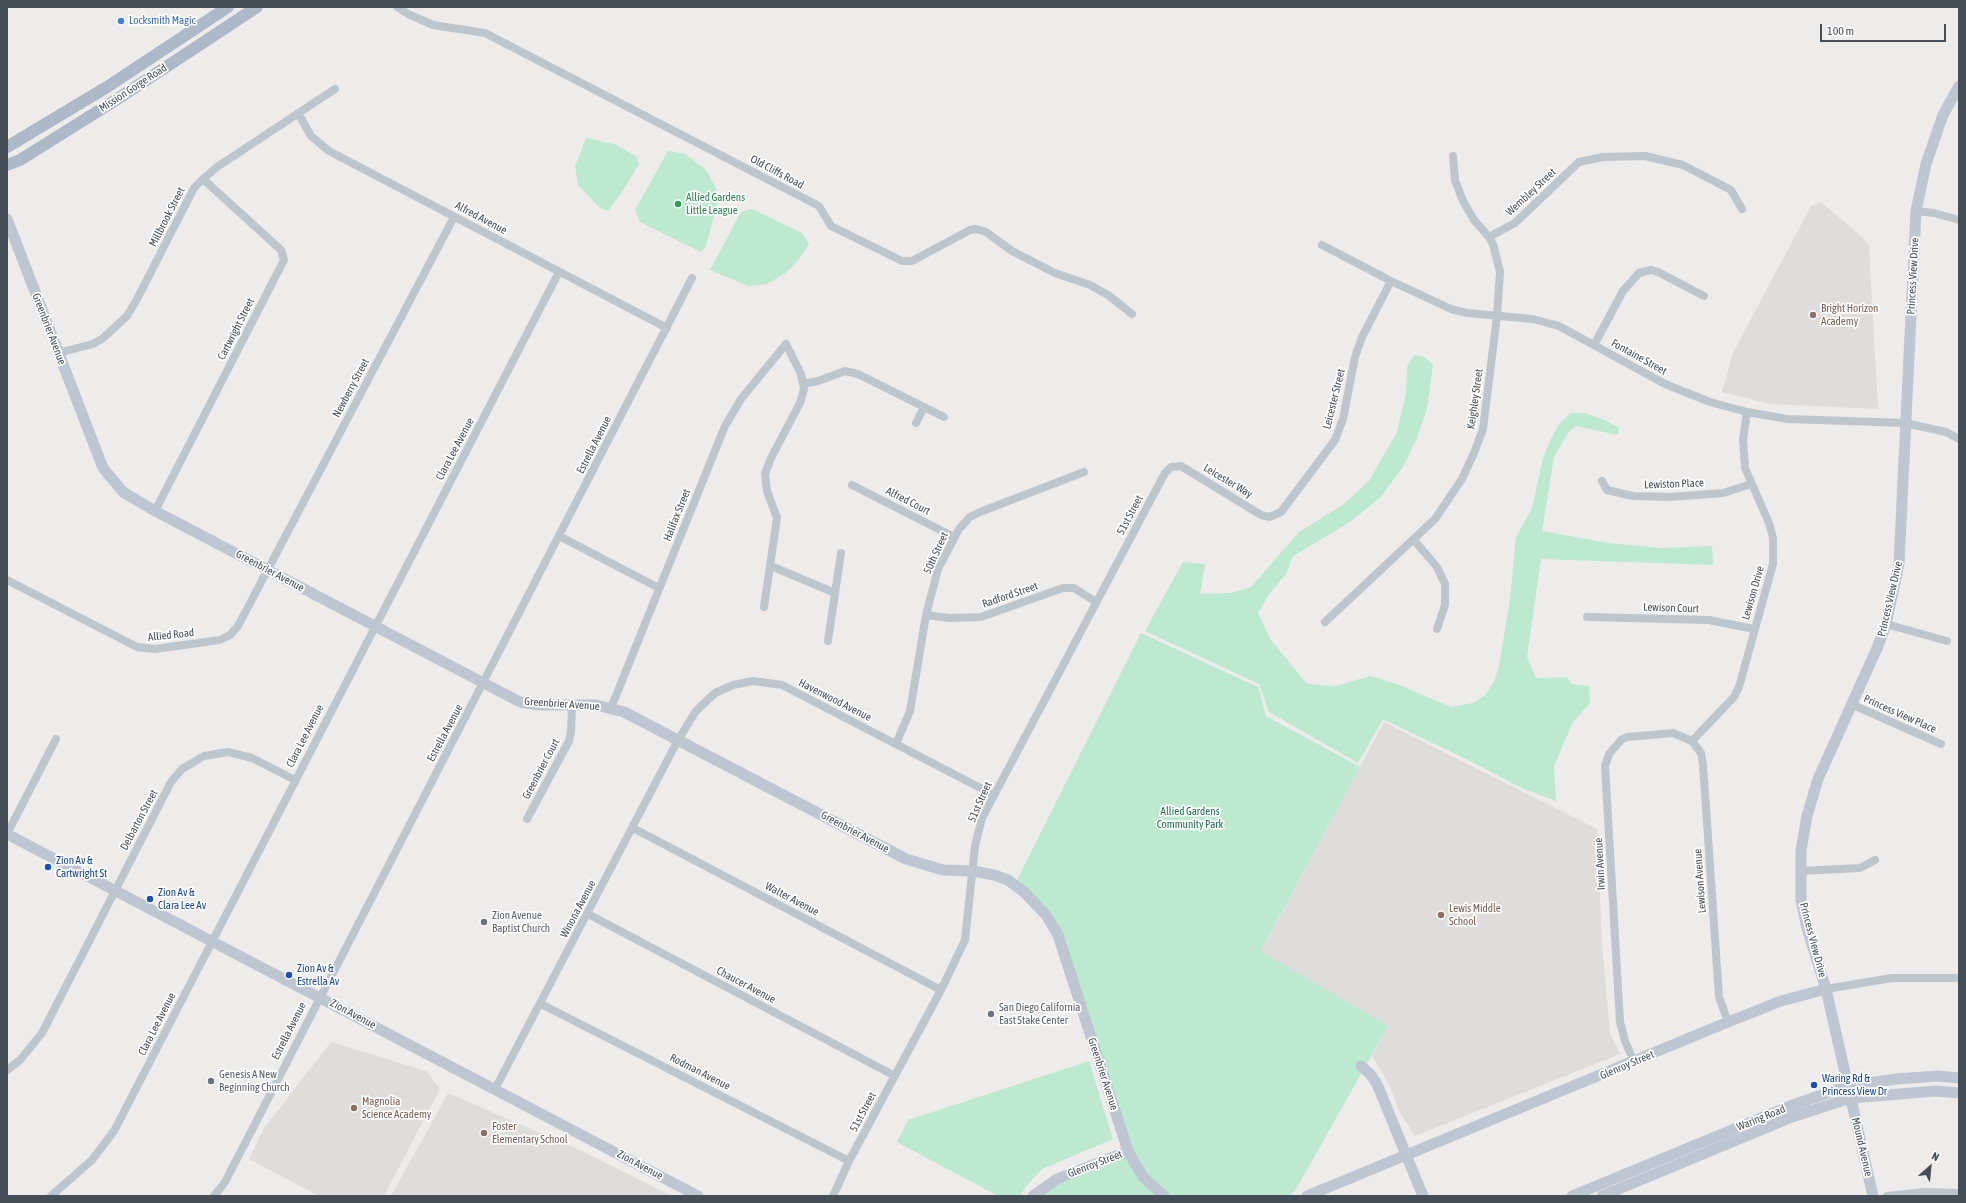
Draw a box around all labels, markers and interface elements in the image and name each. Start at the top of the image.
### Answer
place label: Locksmith Magic [129,14,195,28]
marker: Locksmith Magic [116,16,126,26]
scale bar [1822,16,1948,42]
text: 100 m [1827,24,1854,38]
street label: Mission Gorge Road [97,61,169,115]
street label: Old Cliffs Road [748,152,806,192]
street label: Wembley Street [1503,165,1559,219]
street label: Millbrook Street [146,185,188,249]
place label: Allied Gardens Little League [686,191,745,217]
street label: Alfred Avenue [453,199,509,237]
marker: Allied Gardens Little League [673,199,683,209]
street label: Princess View Drive [1904,237,1922,315]
street label: Greenbrier Avenue [29,291,69,367]
street label: Cartwright Street [215,296,257,362]
place label: Bright Horizon Academy [1821,302,1878,328]
marker: Bright Horizon Academy [1808,310,1818,320]
street label: Fontaine Street [1609,336,1669,378]
street label: Newberry Street [330,356,372,420]
street label: Leicester Street [1320,367,1348,431]
street label: Keighley Street [1464,368,1486,430]
street label: Estrella Avenue [574,414,614,476]
street label: Clara Lee Avenue [433,416,477,482]
street label: Leicester Way [1201,461,1255,501]
street label: Lewiston Place [1644,476,1704,492]
street label: Alfred Court [884,484,932,518]
street label: Halifax Street [661,487,693,543]
street label: 51st Street [1114,493,1146,537]
street label: 50th Street [921,530,951,576]
street label: Greenbrier Avenue [234,547,306,595]
street label: Princess View Drive [1875,560,1905,638]
street label: Lewison Drive [1739,565,1767,621]
street label: Radford Street [980,579,1040,611]
street label: Lewison Court [1643,600,1699,616]
street label: Allied Road [147,626,195,644]
street label: Havenwood Avenue [796,676,874,724]
street label: Princess View Place [1862,692,1938,736]
street label: Greenbrier Avenue [524,695,600,713]
street label: Clara Lee Avenue [284,702,326,770]
street label: Estrella Avenue [424,702,466,764]
street label: Greenbrier Court [519,736,563,802]
street label: 51st Street [965,780,995,824]
street label: Delbarton Street [118,787,160,853]
park label: Allied Gardens Community Park [1157,805,1223,831]
street label: Greenbrier Avenue [819,808,891,856]
street label: Irwin Avenue [1592,837,1608,891]
street label: Lewison Avenue [1691,848,1709,914]
place label: Zion Av & Cartwright St [56,854,107,880]
marker: Zion Av & Cartwright St [43,862,53,872]
street label: Winona Avenue [557,878,599,940]
street label: Walter Avenue [763,879,821,919]
place label: Zion Av & Clara Lee Av [158,886,206,912]
marker: Zion Av & Clara Lee Av [145,894,155,904]
street label: Princess View Drive [1797,901,1829,979]
place label: Lewis Middle School [1449,902,1501,928]
place label: Zion Avenue Baptist Church [492,909,550,935]
marker: Lewis Middle School [1436,910,1446,920]
marker: Zion Avenue Baptist Church [479,917,489,927]
place label: Zion Av & Estrella Av [297,962,339,988]
street label: Chaucer Avenue [714,964,778,1006]
marker: Zion Av & Estrella Av [284,970,294,980]
street label: Clara Lee Avenue [136,990,178,1058]
street label: Zion Avenue [328,996,378,1032]
street label: Estrella Avenue [269,1000,309,1062]
place label: San Diego California East Stake Center [999,1001,1080,1027]
marker: San Diego California East Stake Center [986,1009,996,1019]
street label: Greenbrier Avenue [1085,1036,1121,1112]
street label: Glenroy Street [1598,1048,1656,1082]
street label: Rodman Avenue [668,1051,732,1093]
place label: Genesis A New Beginning Church [219,1068,289,1094]
place label: Waring Rd & Princess View Dr [1822,1072,1887,1098]
marker: Genesis A New Beginning Church [206,1076,216,1086]
marker: Waring Rd & Princess View Dr [1809,1080,1819,1090]
street label: 51st Street [847,1090,879,1134]
place label: Magnolia Science Academy [362,1095,431,1121]
street label: Waring Road [1735,1102,1787,1134]
marker: Magnolia Science Academy [349,1103,359,1113]
street label: Mound Avenue [1849,1116,1875,1178]
place label: Foster Elementary School [492,1120,568,1146]
marker: Foster Elementary School [479,1128,489,1138]
street label: Zion Avenue [615,1147,665,1183]
north arrow [1910,1147,1950,1187]
street label: Glenroy Street [1066,1148,1124,1180]
text: N [1930,1149,1941,1163]

